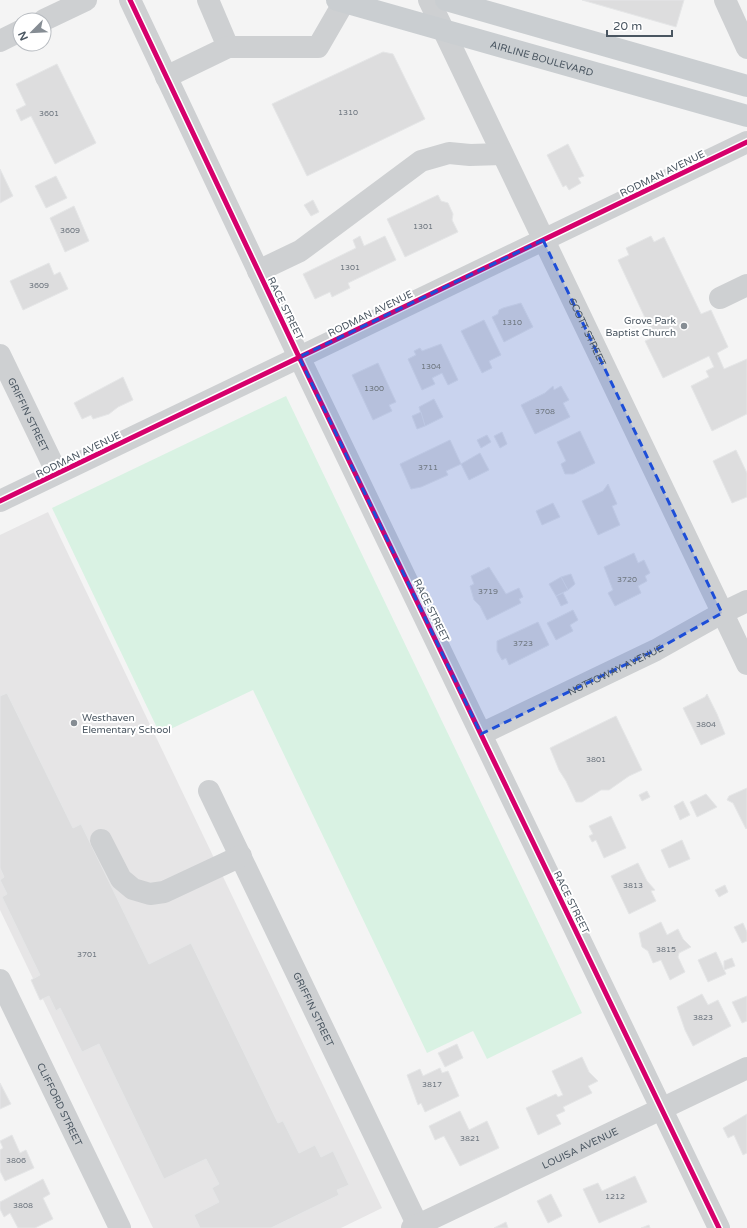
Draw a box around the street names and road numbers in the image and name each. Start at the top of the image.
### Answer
street label: AIRLINE BOULEVARD [489,39,595,79]
street label: RODMAN AVENUE [618,148,707,200]
street label: RACE STREET [265,275,305,342]
street label: RODMAN AVENUE [326,288,415,340]
street label: SCOTT STREET [566,297,608,368]
street label: GRIFFIN STREET [5,376,51,454]
street label: RODMAN AVENUE [34,429,123,481]
street label: RACE STREET [411,577,451,644]
street label: NOTTOWAY AVENUE [566,642,666,698]
street label: RACE STREET [551,869,591,936]
street label: GRIFFIN STREET [290,970,336,1049]
street label: CLIFFORD STREET [34,1061,84,1148]
street label: LOUISA AVENUE [540,1125,620,1172]

